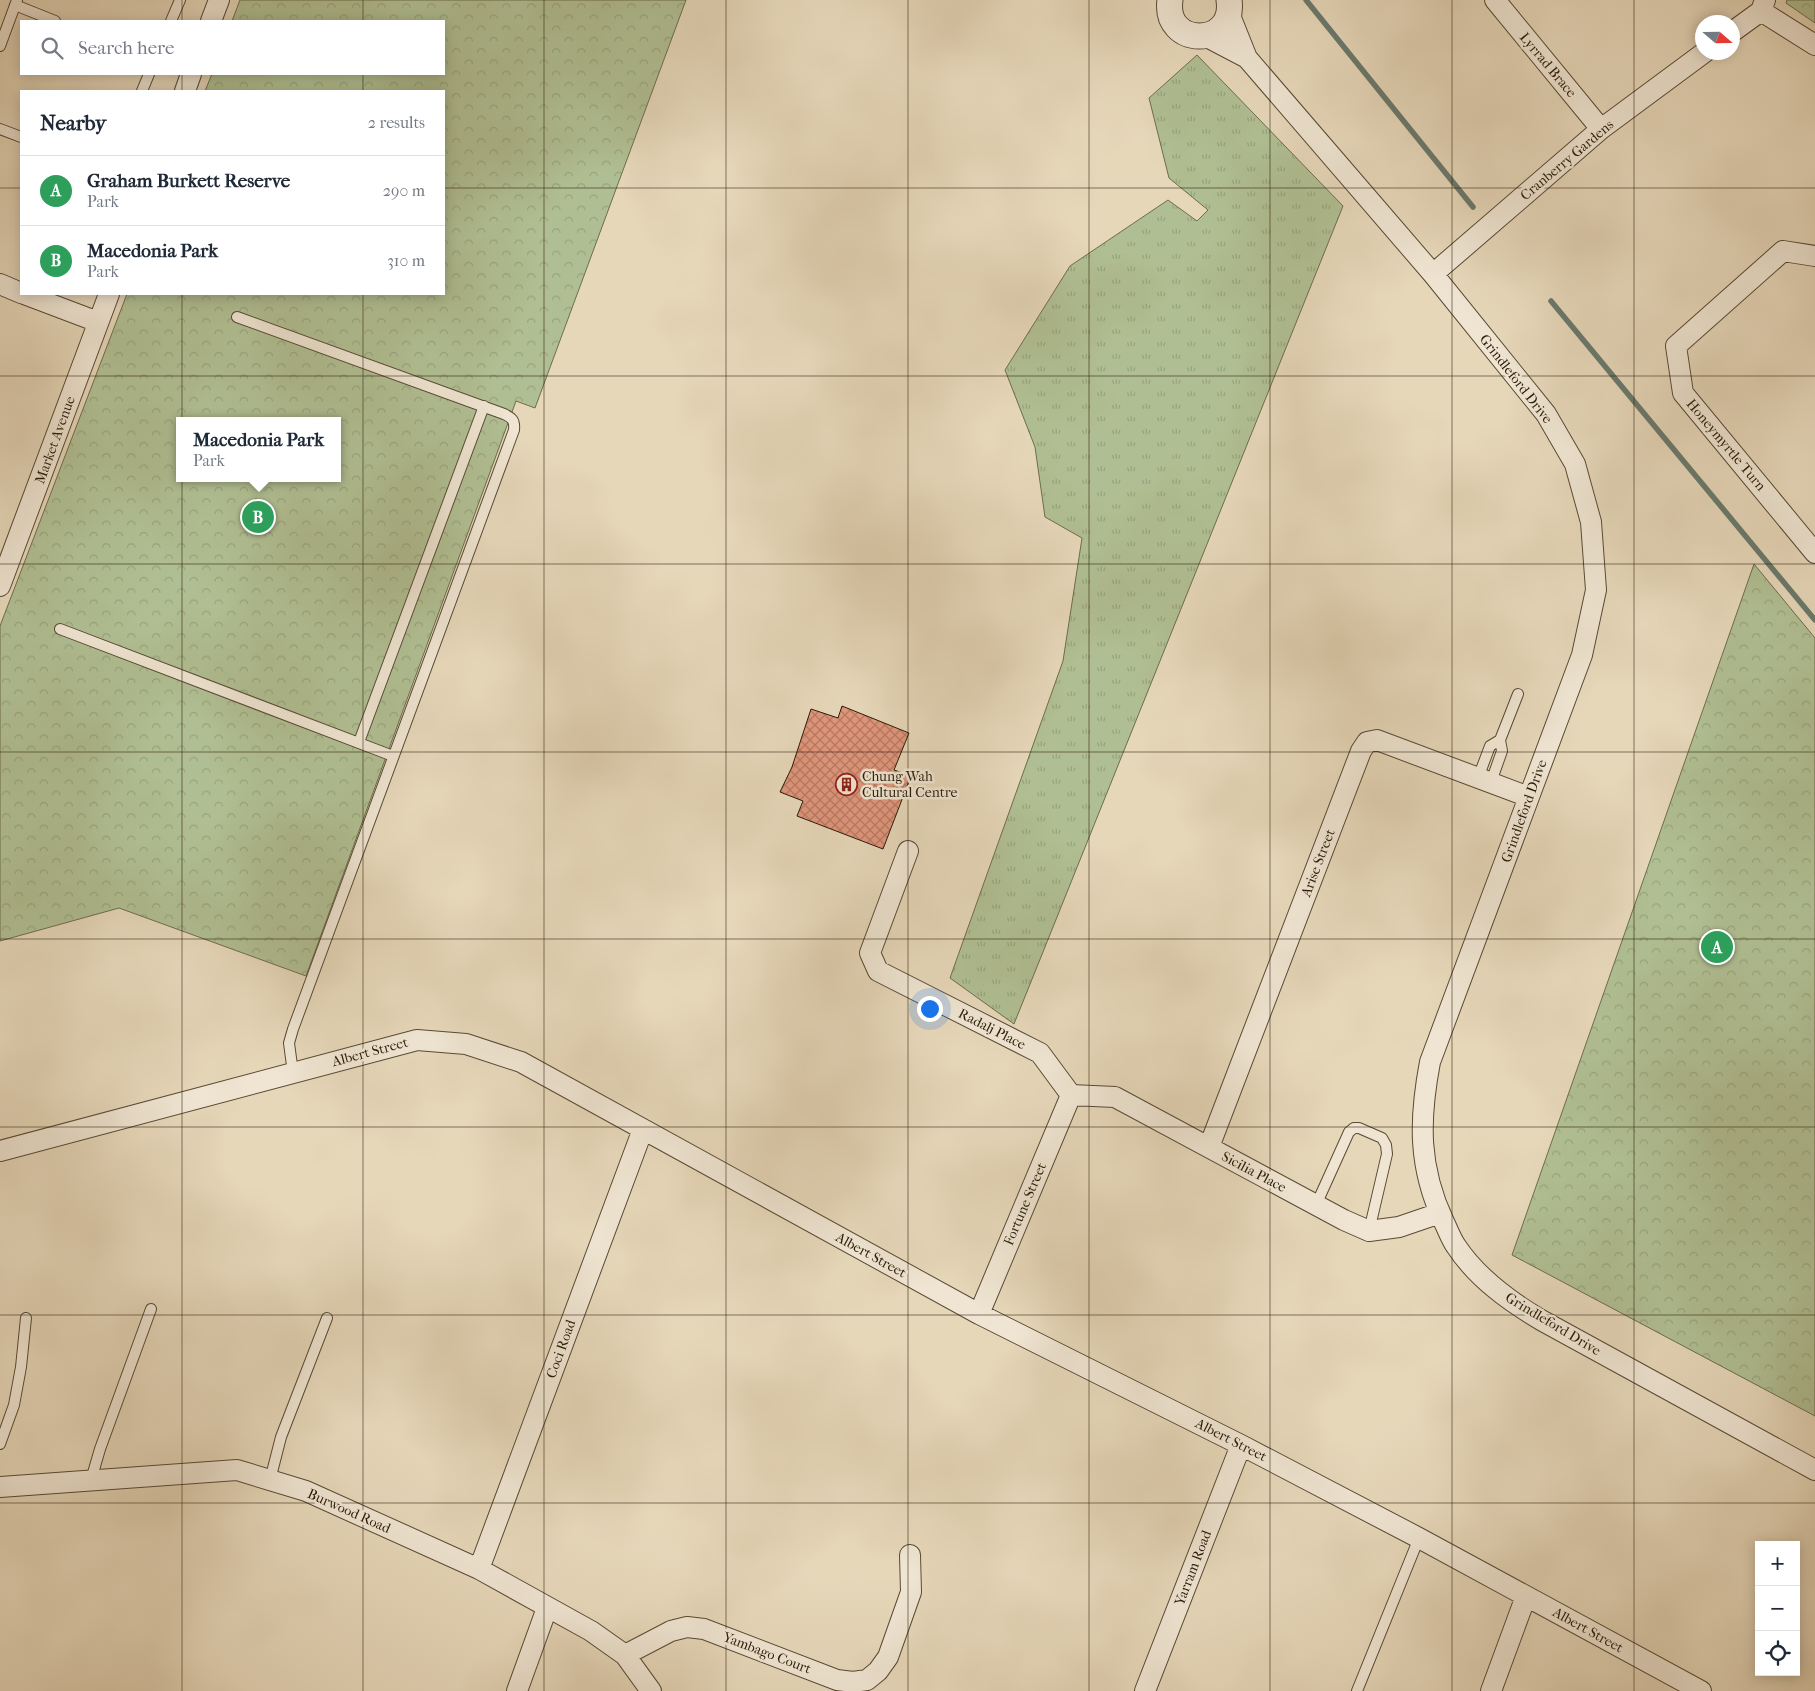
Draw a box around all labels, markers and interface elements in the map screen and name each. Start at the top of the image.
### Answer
north arrow [1695,15,1740,60]
search box [20,20,445,75]
street label: Lyrrad Brace [1516,29,1580,101]
icon: search [38,34,66,62]
text: Search here [78,37,174,59]
text: Nearby [40,111,106,135]
text: 2 results [368,113,425,132]
street label: Cranberry Gardens [1517,116,1617,204]
text: Graham Burkett Reserve [87,170,290,192]
text: A [51,181,61,200]
text: 290 m [383,181,425,200]
text: Park [87,192,119,211]
text: Macedonia Park [87,240,218,262]
text: B [51,251,61,270]
text: 310 m [387,251,425,270]
text: Park [87,262,119,281]
street label: Grindleford Drive [1476,331,1556,427]
street label: Market Avenue [31,394,79,486]
street label: Honeymyrtle Turn [1683,396,1769,494]
popup [176,417,341,482]
text: Macedonia Park [193,429,324,451]
text: Park [193,451,225,470]
pin: B [242,498,274,536]
street label: Grindleford Drive [1497,757,1551,865]
place label: Chung Wah Cultural Centre [862,768,958,801]
building icon: Chung Wah Cultural Centre [834,772,858,796]
street label: Arise Street [1297,827,1339,900]
pin: A [1701,928,1733,966]
your location [917,996,943,1022]
street label: Radalj Place [956,1005,1029,1053]
street label: Albert Street [329,1034,410,1071]
street label: Sicilia Place [1219,1148,1289,1196]
street label: Fortune Street [1000,1160,1050,1248]
street label: Albert Street [832,1228,909,1281]
street label: Grindleford Drive [1502,1289,1604,1359]
street label: Coci Road [543,1317,580,1381]
street label: Albert Street [1191,1414,1270,1465]
street label: Burwood Road [305,1485,394,1537]
street label: Yarram Road [1171,1528,1215,1609]
map controls [1755,1541,1800,1676]
button: + [1755,1541,1800,1586]
button: − [1755,1586,1800,1631]
street label: Albert Street [1549,1603,1626,1656]
street label: Yambago Court [720,1628,814,1678]
button: locate [1755,1631,1800,1676]

